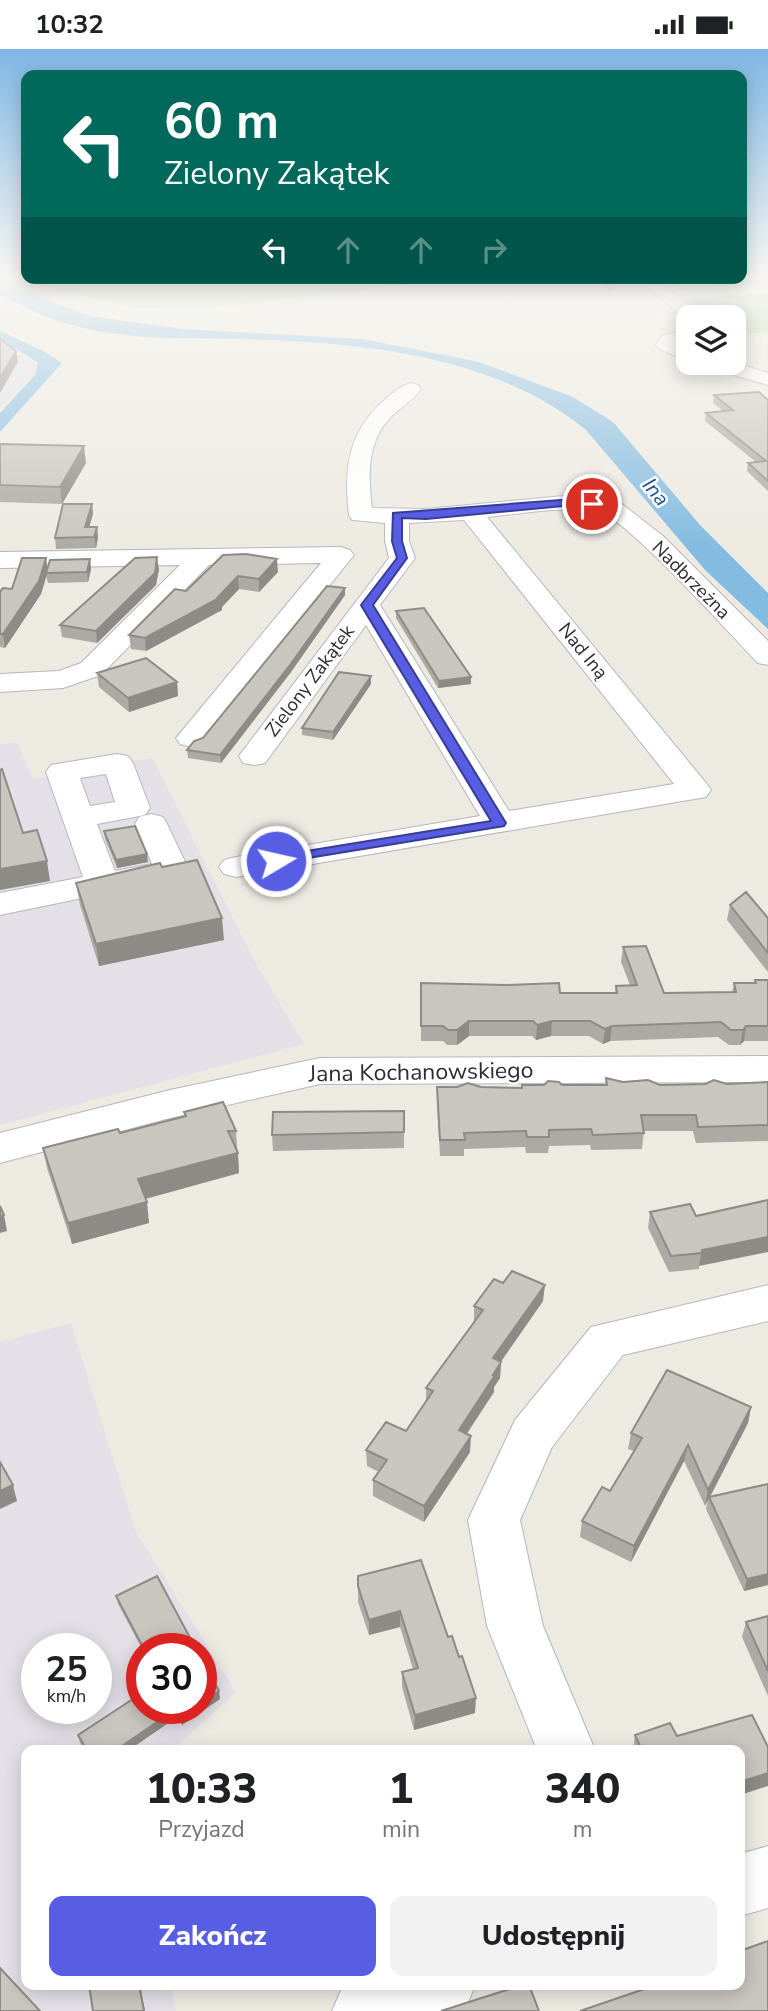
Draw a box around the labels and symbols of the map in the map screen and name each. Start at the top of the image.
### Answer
water label: Ina [636,472,676,512]
pin [562,474,622,534]
street label: Nadbrzeżna [646,535,736,625]
street label: Nad Iną [552,617,614,685]
street label: Zielony Zakątek [259,619,361,742]
position arrow [239,824,313,898]
street label: Jana Kochanowskiego [307,1055,534,1089]
speed limit sign: 30 [126,1633,217,1724]

